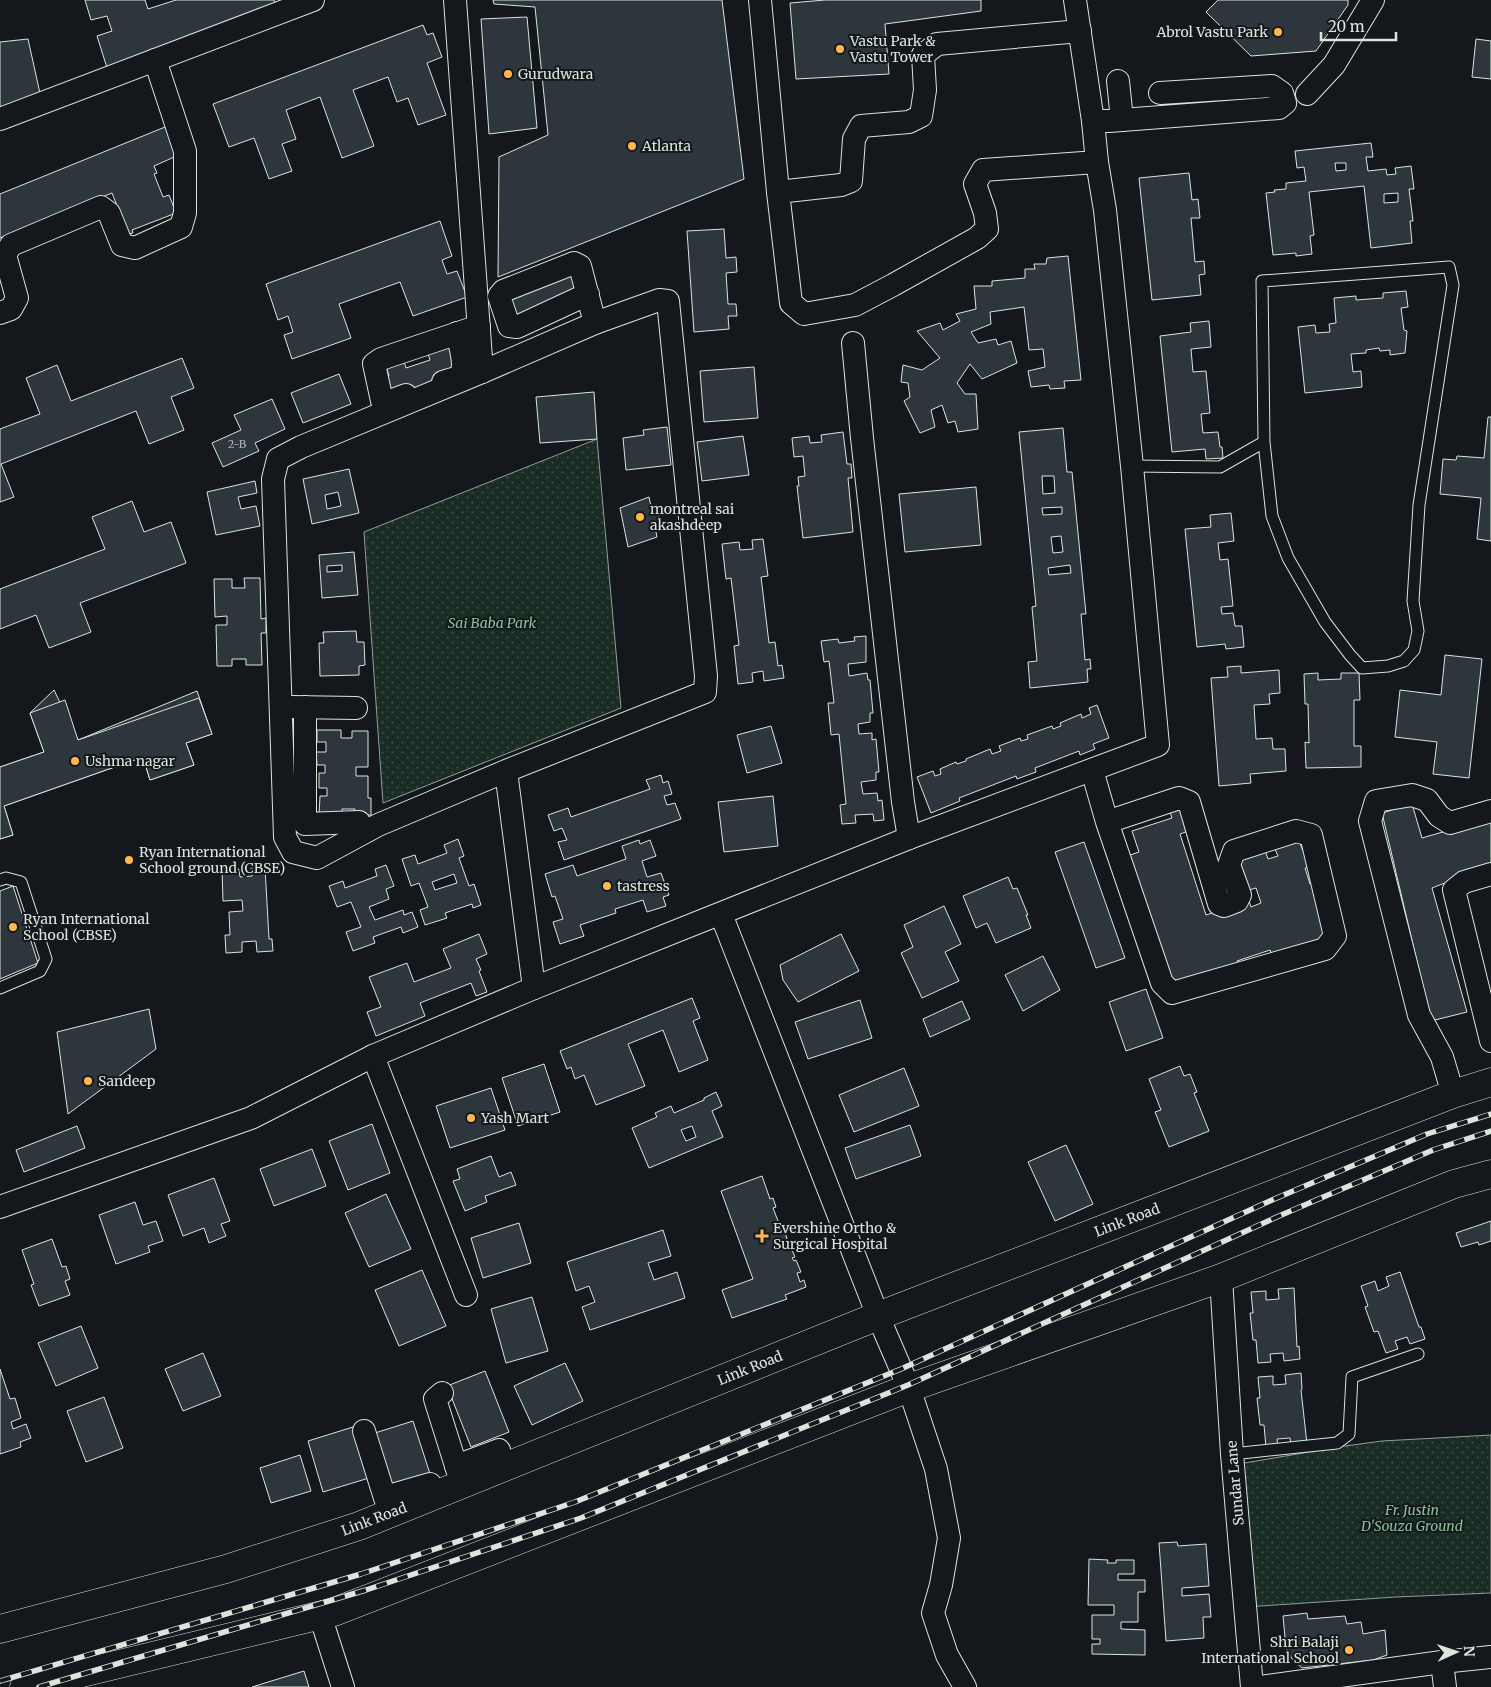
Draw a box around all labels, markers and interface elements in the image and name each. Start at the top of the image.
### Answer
scale bar [1321,10,1396,42]
text: 20 m [1328,17,1365,36]
place label: Abrol Vastu Park [1156,23,1268,41]
marker: Abrol Vastu Park [1272,26,1284,38]
place label: Vastu Park & Vastu Tower [849,32,936,66]
marker: Vastu Park & Vastu Tower [834,43,846,55]
place label: Gurudwara [518,65,594,83]
marker: Gurudwara [502,68,514,80]
place label: Atlanta [641,137,692,155]
marker: Atlanta [626,140,638,152]
house number: 2-B [228,437,247,451]
place label: montreal sai akashdeep [650,500,735,534]
marker: montreal sai akashdeep [634,511,646,523]
park label: Sai Baba Park [448,614,537,632]
place label: Ushma nagar [85,752,175,770]
marker: Ushma nagar [69,755,81,767]
place label: Ryan International School ground (CBSE) [139,843,285,877]
marker: Ryan International School ground (CBSE) [123,854,135,866]
place label: tastress [617,877,670,895]
marker: tastress [601,880,613,892]
place label: Ryan International School (CBSE) [23,910,150,944]
marker: Ryan International School (CBSE) [7,921,19,933]
place label: Sandeep [98,1072,156,1090]
marker: Sandeep [82,1075,94,1087]
place label: Yash Mart [480,1109,550,1127]
marker: Yash Mart [465,1112,477,1124]
street label: Link Road [1092,1199,1163,1241]
place label: Evershine Ortho & Surgical Hospital [773,1219,897,1253]
marker: Evershine Ortho & Surgical Hospital [755,1229,769,1243]
street label: Link Road [715,1347,786,1389]
street label: Sundar Lane [1222,1440,1248,1526]
street label: Link Road [339,1498,410,1540]
park label: Fr. Justin D'Souza Ground [1360,1501,1463,1535]
north arrow [1431,1627,1481,1677]
place label: Shri Balaji International School [1201,1633,1340,1667]
marker: Shri Balaji International School [1343,1644,1355,1656]
text: N [1460,1645,1478,1657]

